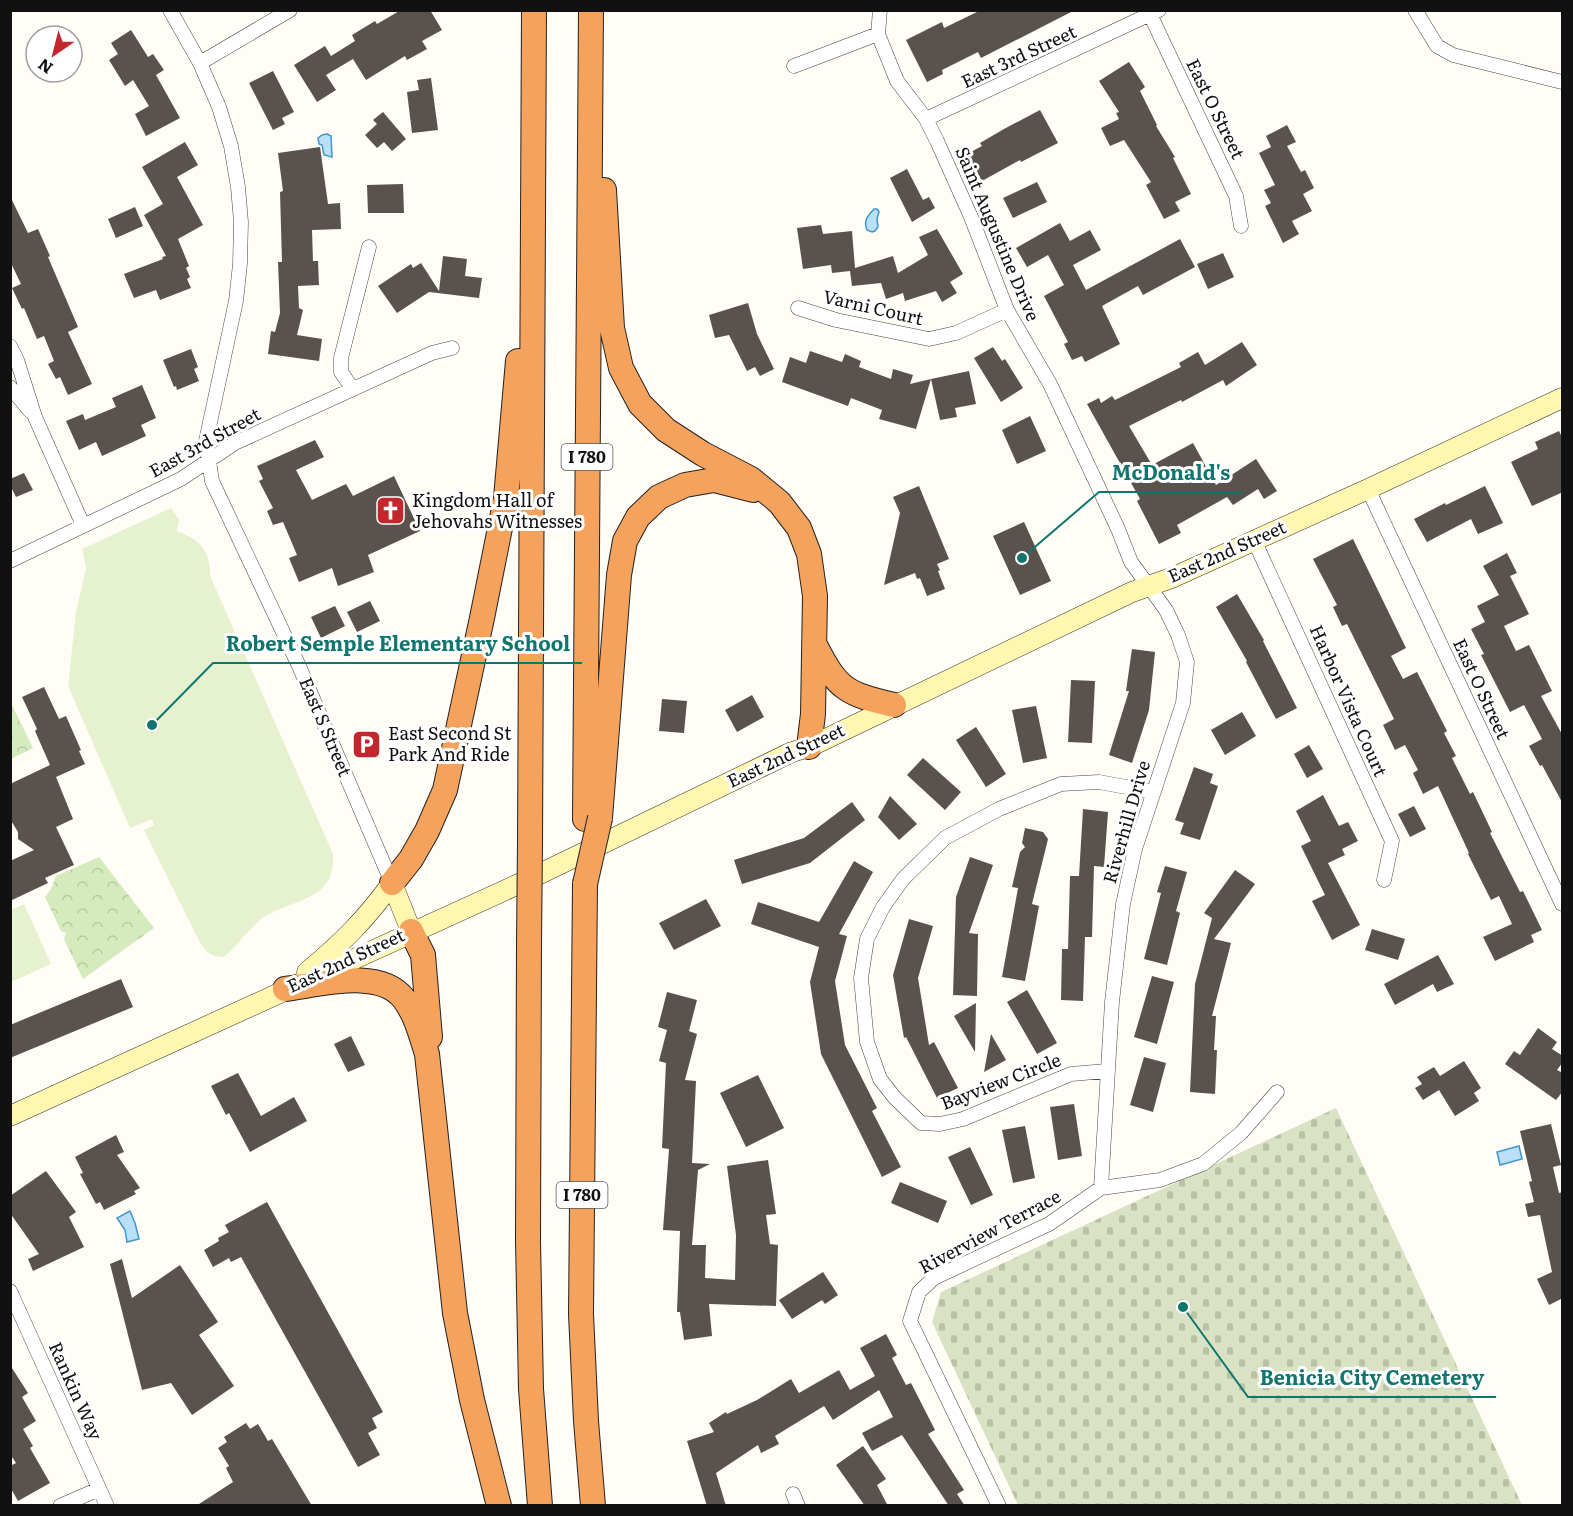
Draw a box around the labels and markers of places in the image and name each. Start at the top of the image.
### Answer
callout: McDonald's [1099,454,1242,492]
place label: Kingdom Hall of Jehovahs Witnesses [412,486,582,534]
church icon: Kingdom Hall of Jehovahs Witnesses [375,495,407,527]
callout: Robert Semple Elementary School [213,625,582,663]
place label: East Second St Park And Ride [388,719,512,767]
parking icon: East Second St Park And Ride [351,728,383,760]
callout: Benicia City Cemetery [1248,1359,1496,1397]

